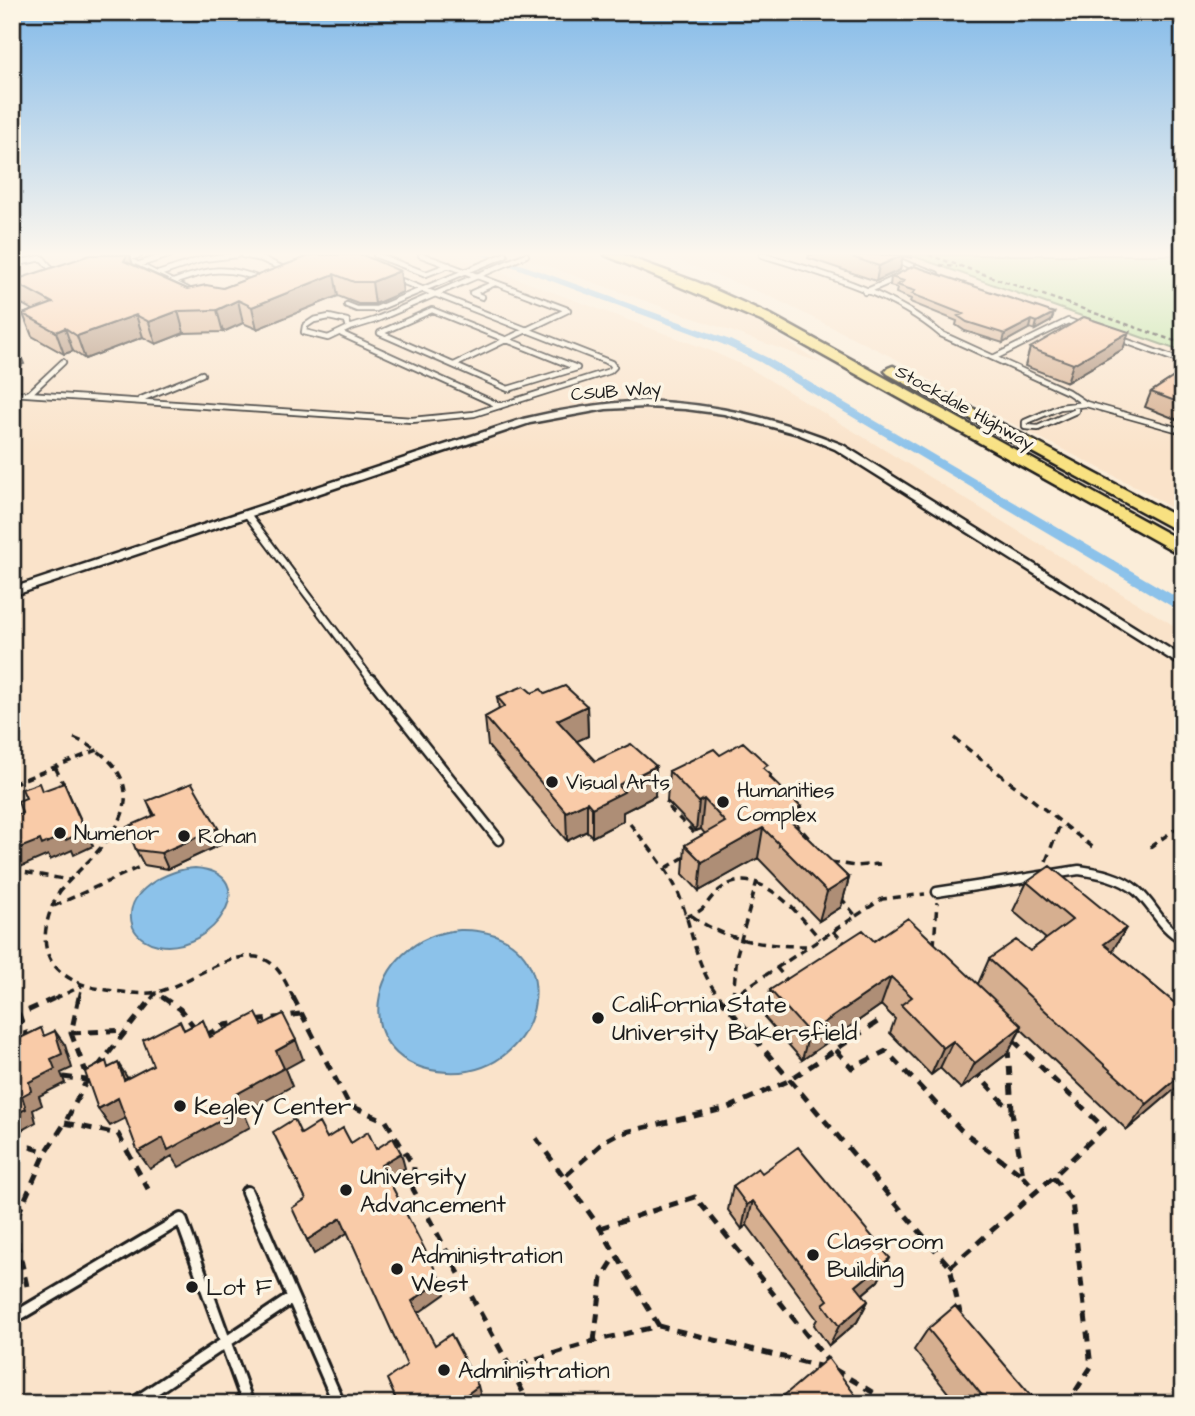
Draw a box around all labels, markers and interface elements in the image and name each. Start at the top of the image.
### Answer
street label: Stockdale Highway [890,359,1039,457]
street label: CSUB Way [570,376,662,408]
place label: Visual Arts [566,768,670,797]
marker: Visual Arts [544,774,560,790]
place label: Humanities Complex [737,776,835,830]
marker: Humanities Complex [715,794,731,810]
place label: Numenor [74,819,160,848]
place label: Rohan [198,822,256,851]
marker: Numenor [52,825,68,841]
marker: Rohan [176,828,192,844]
place label: California State University Bakersfield [612,988,857,1051]
marker: California State University Bakersfield [590,1010,606,1026]
place label: Kegley Center [194,1090,351,1125]
marker: Kegley Center [172,1098,188,1114]
place label: University Advancement [360,1160,506,1222]
marker: University Advancement [338,1182,354,1198]
place label: Classroom Building [827,1225,943,1288]
place label: Administration West [411,1239,563,1301]
marker: Classroom Building [805,1247,821,1263]
marker: Administration West [389,1261,405,1277]
place label: Lot F [206,1271,272,1305]
marker: Lot F [184,1279,200,1295]
place label: Administration [458,1354,610,1388]
marker: Administration [436,1362,452,1378]

